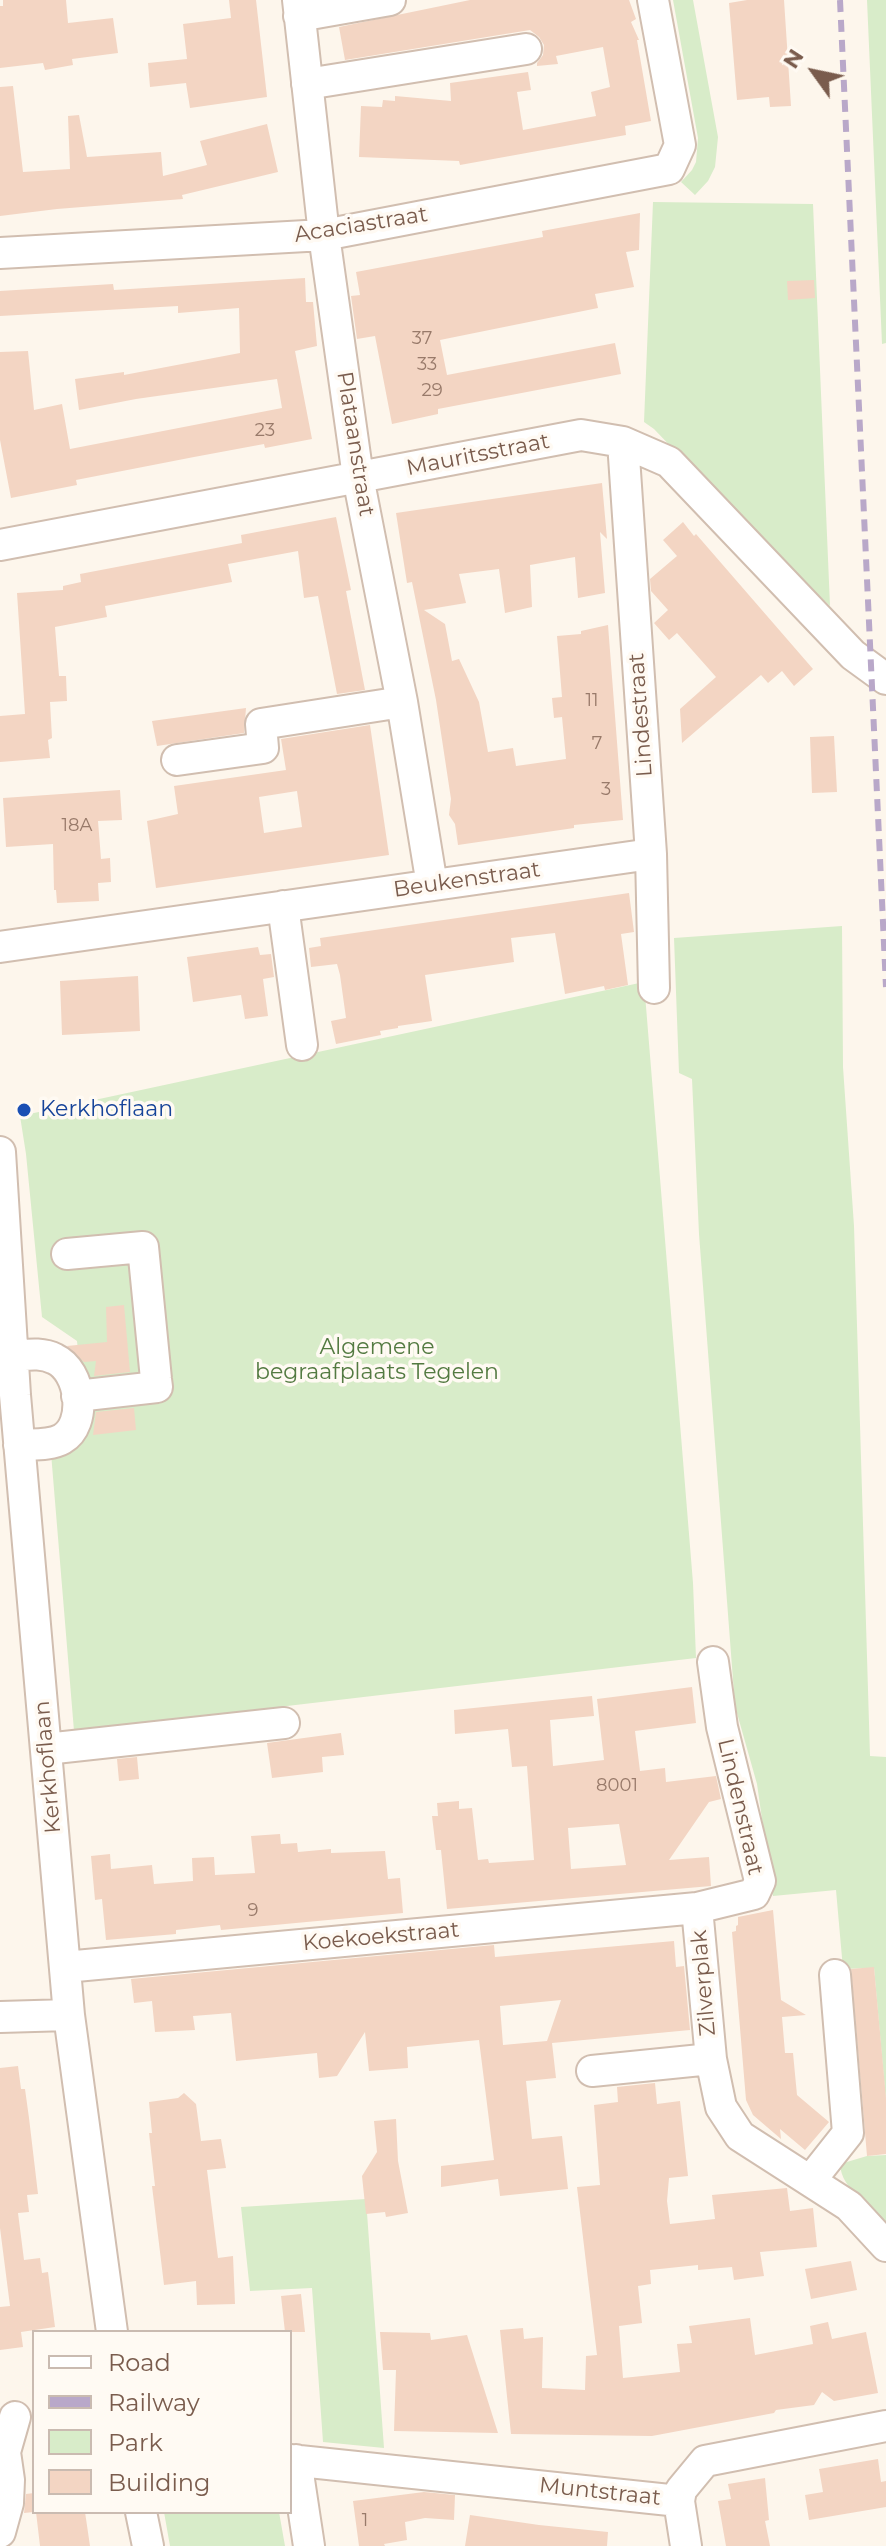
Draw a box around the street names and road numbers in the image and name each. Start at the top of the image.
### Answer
street label: Acaciastraat [292,201,430,249]
street label: Plataanstraat [331,370,379,518]
street label: Mauritsstraat [404,428,552,482]
street label: Lindestraat [623,652,659,778]
street label: Beukenstraat [392,857,542,903]
street label: Kerkhoflaan [29,1700,67,1834]
street label: Lindenstraat [711,1736,769,1878]
street label: Koekoekstraat [302,1917,460,1957]
street label: Zilverplak [686,1929,722,2037]
street label: Muntstraat [538,2472,662,2512]

